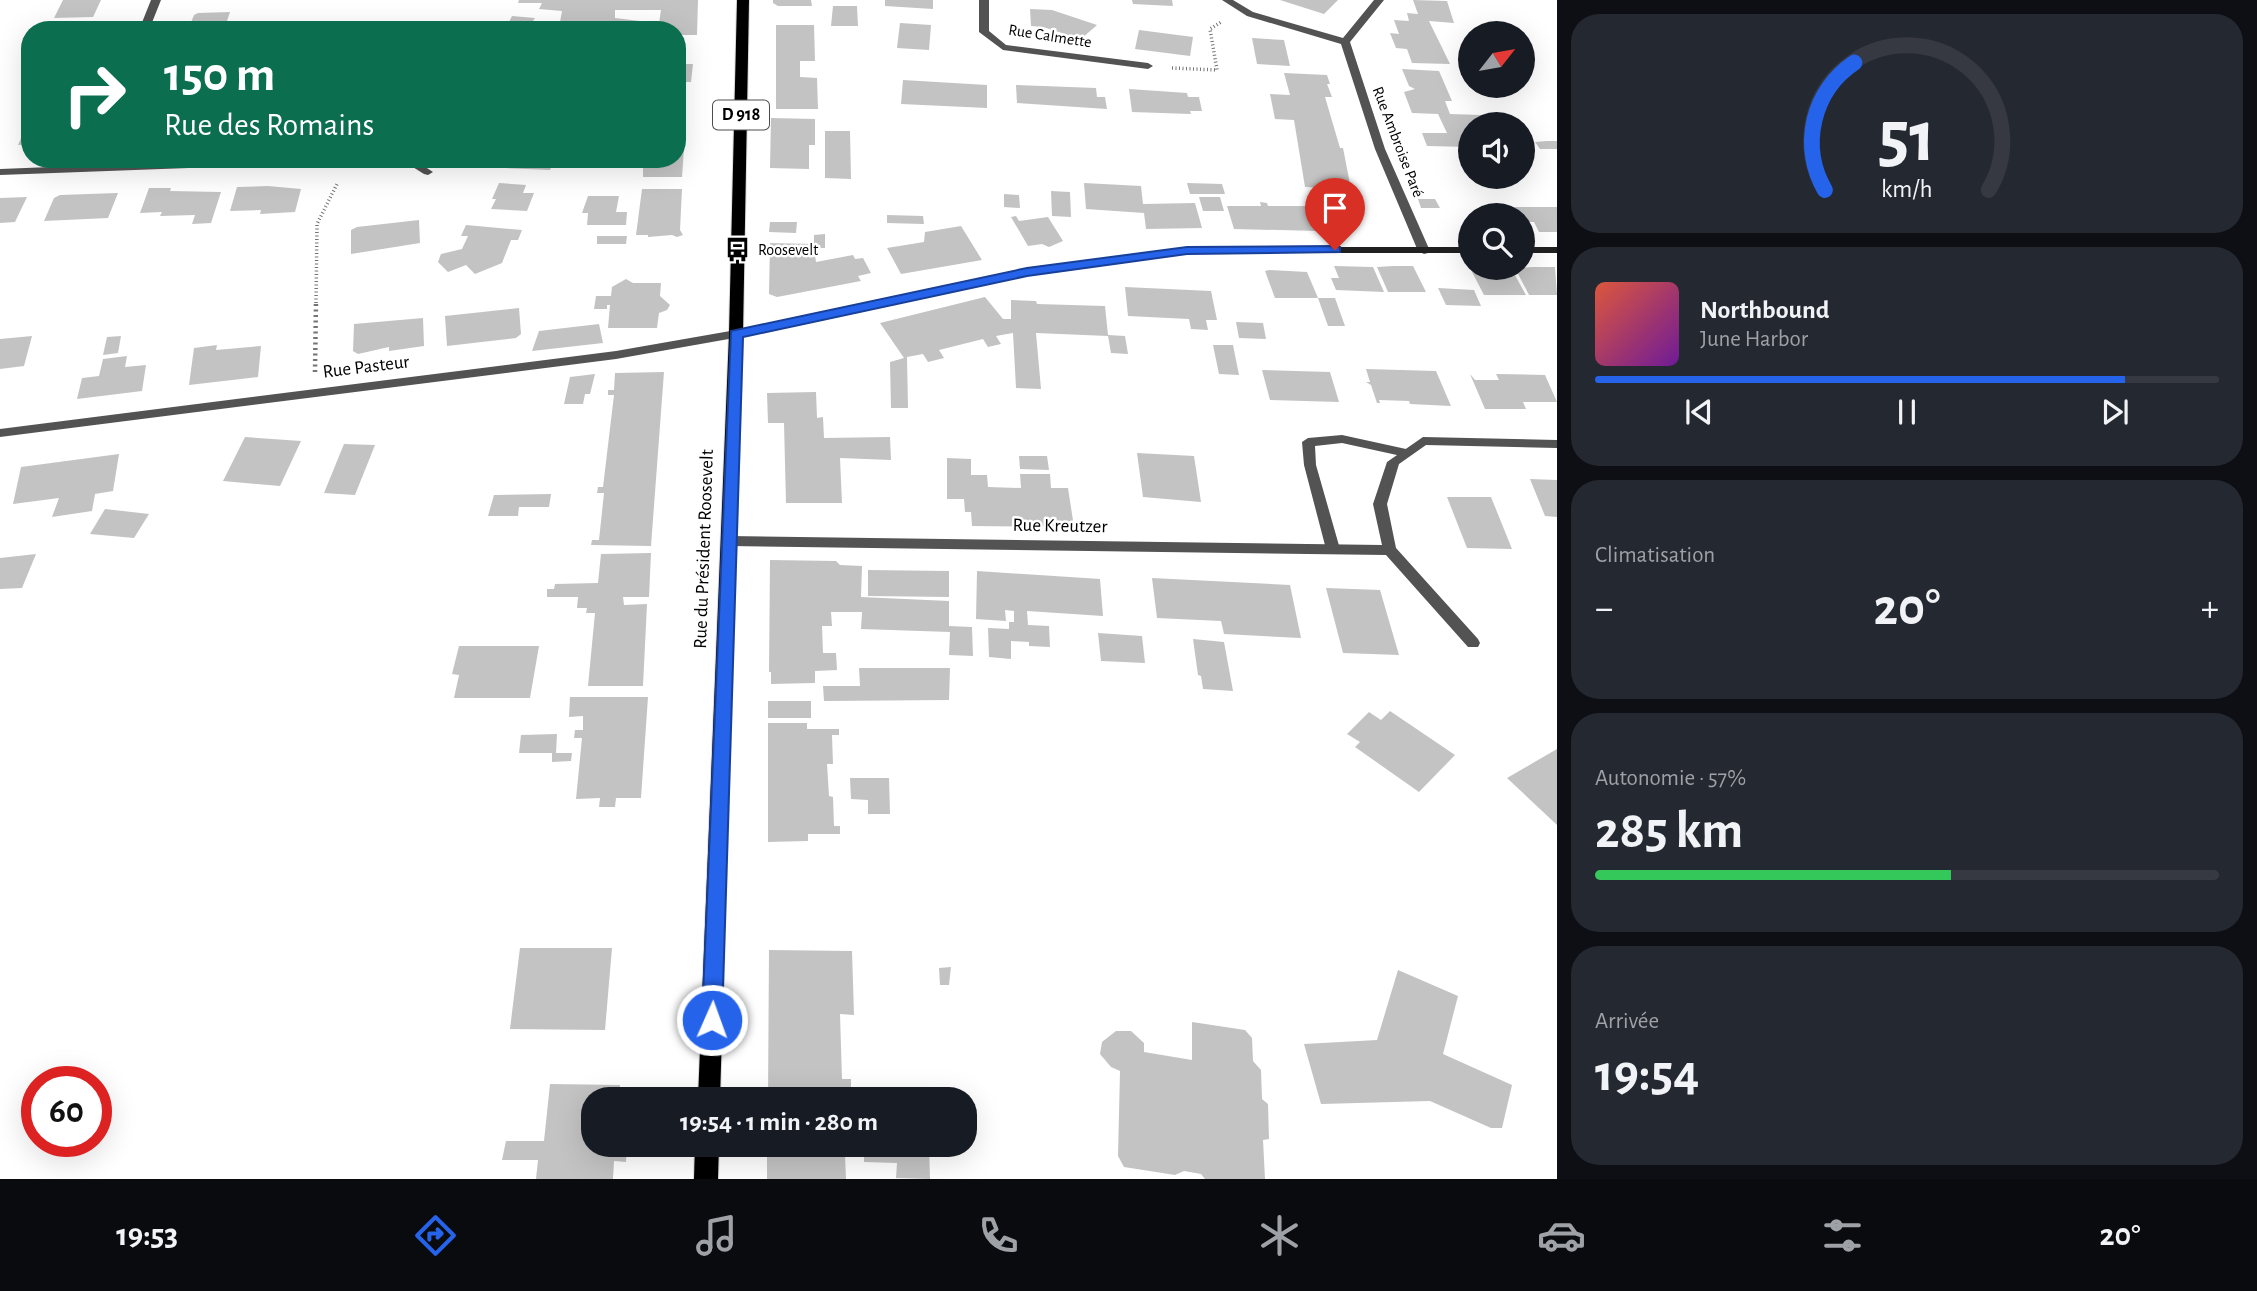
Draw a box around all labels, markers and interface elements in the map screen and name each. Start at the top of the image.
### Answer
north arrow [1458,21,1535,98]
map controls [1458,21,1535,280]
street label: Rue Calmette [1007,22,1093,50]
icon: right [49,49,140,140]
text: 150 m [164,51,275,100]
street label: Rue Ambroise Paré [1370,84,1426,200]
road number: D 918 [713,100,769,130]
text: 51 [1878,102,1936,175]
text: Rue des Romains [164,109,374,141]
button: sound [1458,112,1535,189]
text: km/h [1881,176,1933,201]
pin [1305,178,1365,250]
icon: arrive [1316,189,1354,227]
button: search [1458,203,1535,280]
bus stop icon: Roosevelt [724,236,752,264]
place label: Roosevelt [758,242,818,258]
text: Northbound [1700,297,1829,323]
text: June Harbor [1700,328,1808,351]
street label: Rue Pasteur [322,352,410,382]
icon: previous [1680,393,1718,431]
icon: pause [1888,393,1926,431]
icon: next [2096,393,2134,431]
street label: Rue du Président Roosevelt [691,449,717,649]
street label: Rue Kreutzer [1012,516,1108,536]
text: Climatisation [1595,544,1715,567]
text: 20° [1874,582,1940,634]
text: − [1595,590,1613,628]
text: + [2201,590,2219,628]
text: Autonomie · 57% [1595,767,1746,790]
text: 285 km [1595,805,1743,857]
position arrow [675,983,749,1057]
text: Arrivée [1595,1010,1659,1033]
text: 19:54 [1595,1048,1699,1100]
speed limit sign: 60 [21,1066,112,1157]
text: 19:54 · 1 min · 280 m [680,1109,878,1135]
icon: directions [411,1211,460,1260]
icon: music [692,1211,741,1260]
icon: phone [974,1211,1023,1260]
icon: climate [1255,1211,1304,1260]
icon: car [1537,1211,1586,1260]
icon: filters [1818,1211,1867,1260]
text: 19:53 [116,1219,178,1251]
text: 20° [2100,1219,2141,1251]

